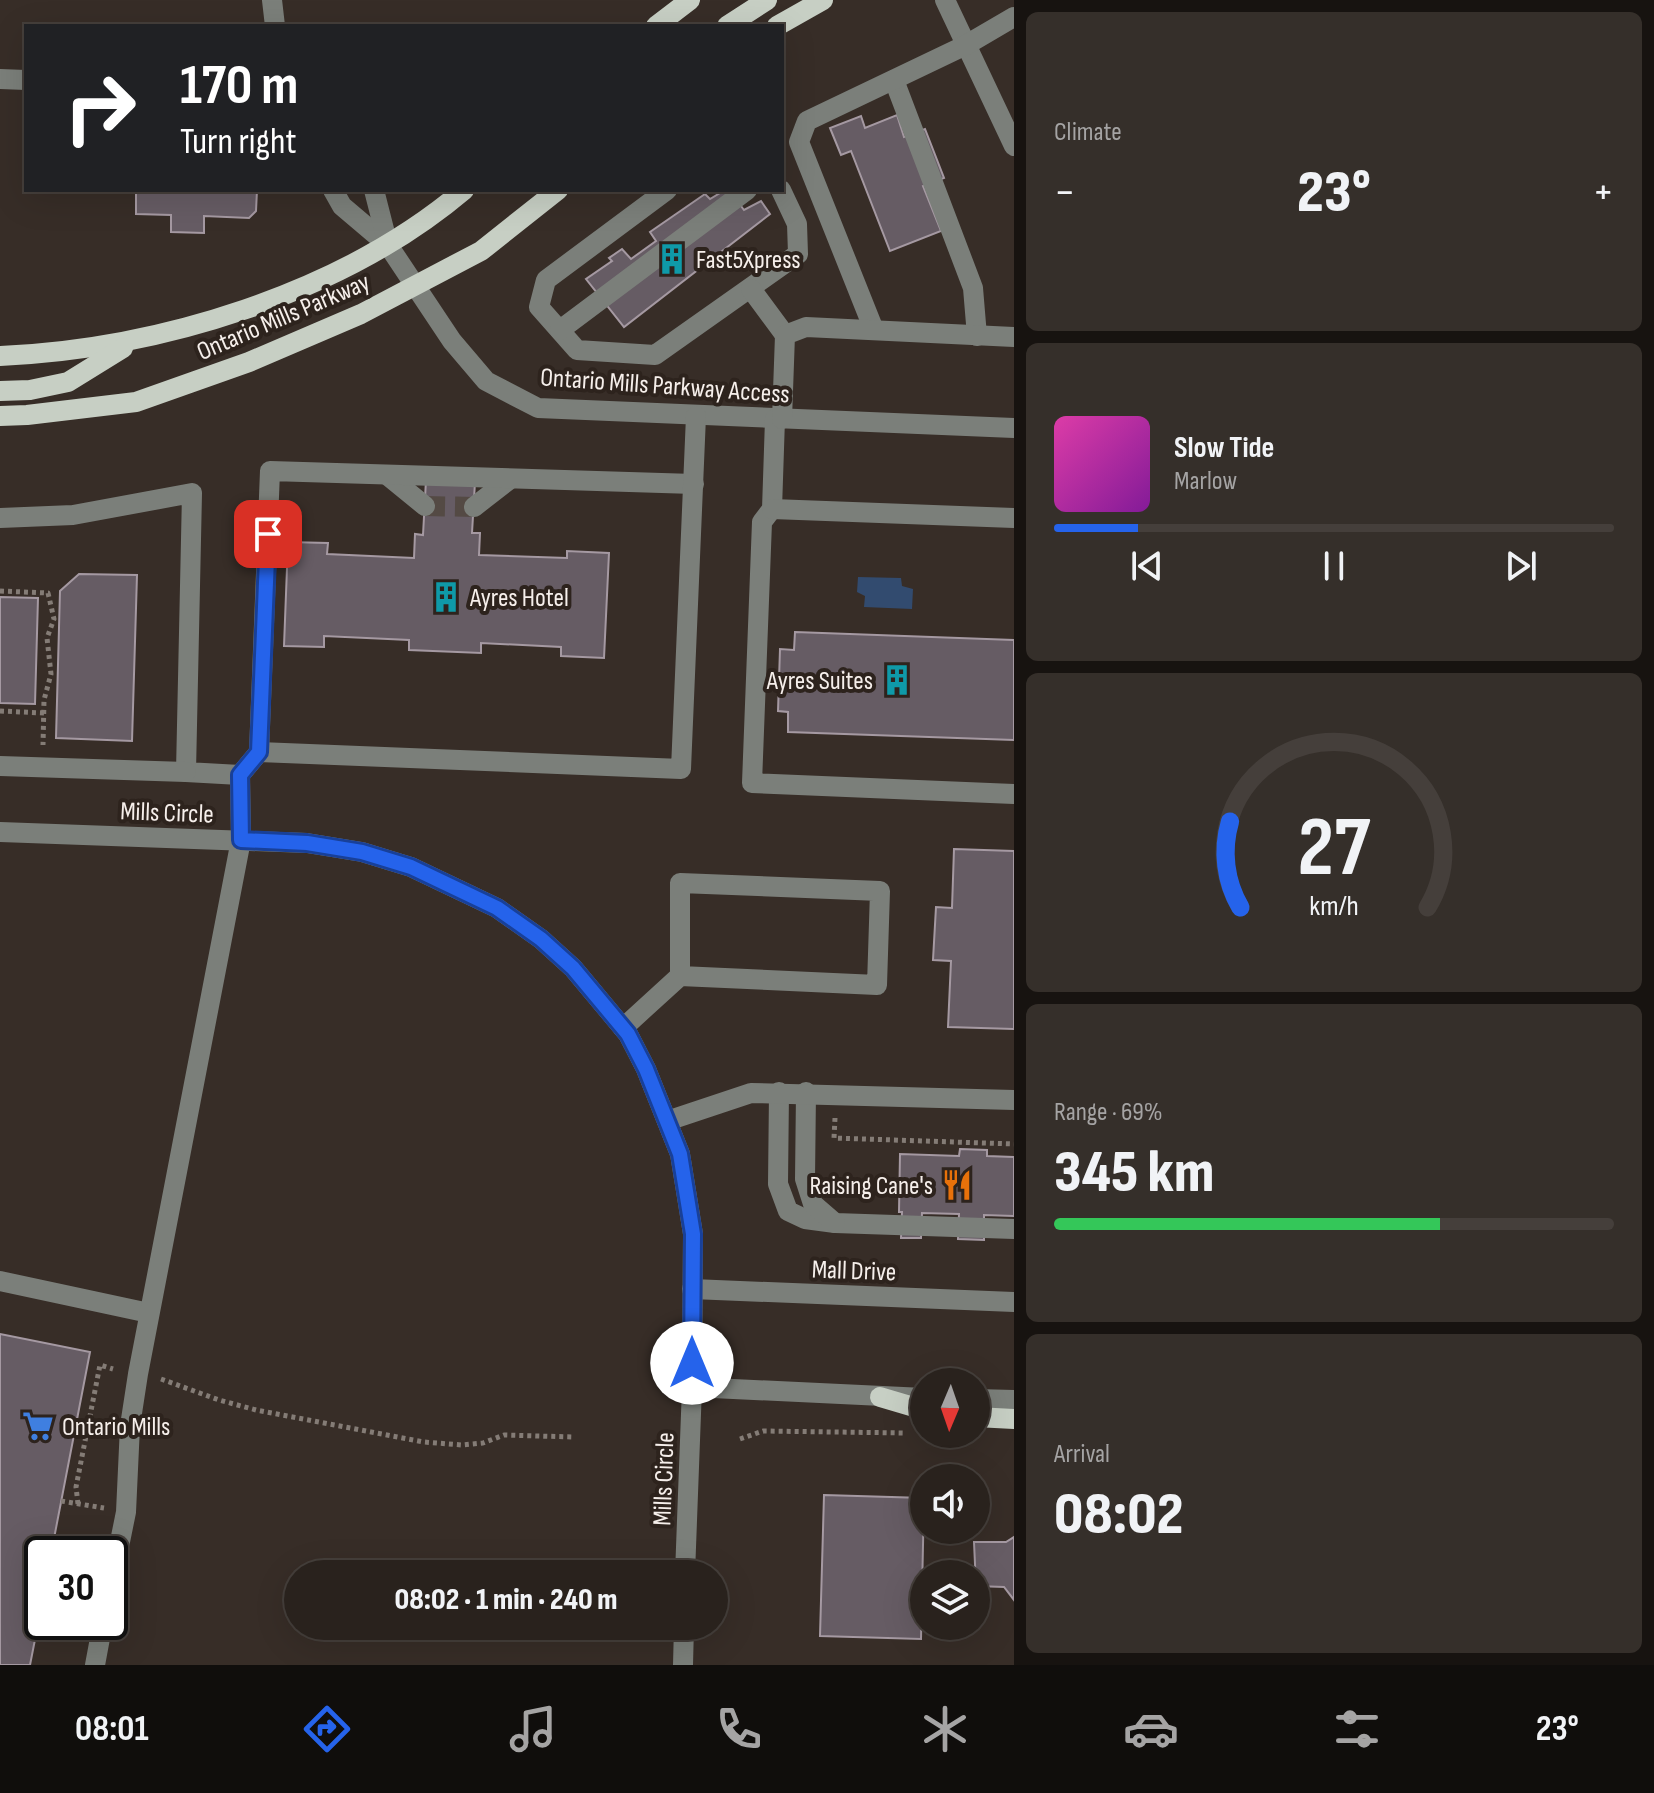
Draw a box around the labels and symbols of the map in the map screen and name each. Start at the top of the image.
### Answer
building icon: Fast5Xpress [655,242,689,276]
place label: Fast5Xpress [696,245,801,276]
street label: Ontario Mills Parkway [192,267,375,368]
street label: Ontario Mills Parkway Access [539,362,791,411]
pin [234,500,302,568]
building icon: Ayres Hotel [429,580,463,614]
place label: Ayres Hotel [469,583,569,614]
building icon: Ayres Suites [880,663,914,697]
place label: Ayres Suites [766,666,873,697]
street label: Mills Circle [120,796,214,831]
restaurant icon: Raising Cane's [940,1168,974,1202]
place label: Raising Cane's [809,1171,933,1202]
street label: Mall Drive [811,1255,897,1288]
position arrow [650,1321,734,1405]
north arrow [910,1368,990,1448]
supermarket icon: Ontario Mills [21,1409,55,1443]
place label: Ontario Mills [62,1412,170,1443]
street label: Mills Circle [647,1432,682,1526]
speed limit sign: 30 [24,1536,128,1640]

